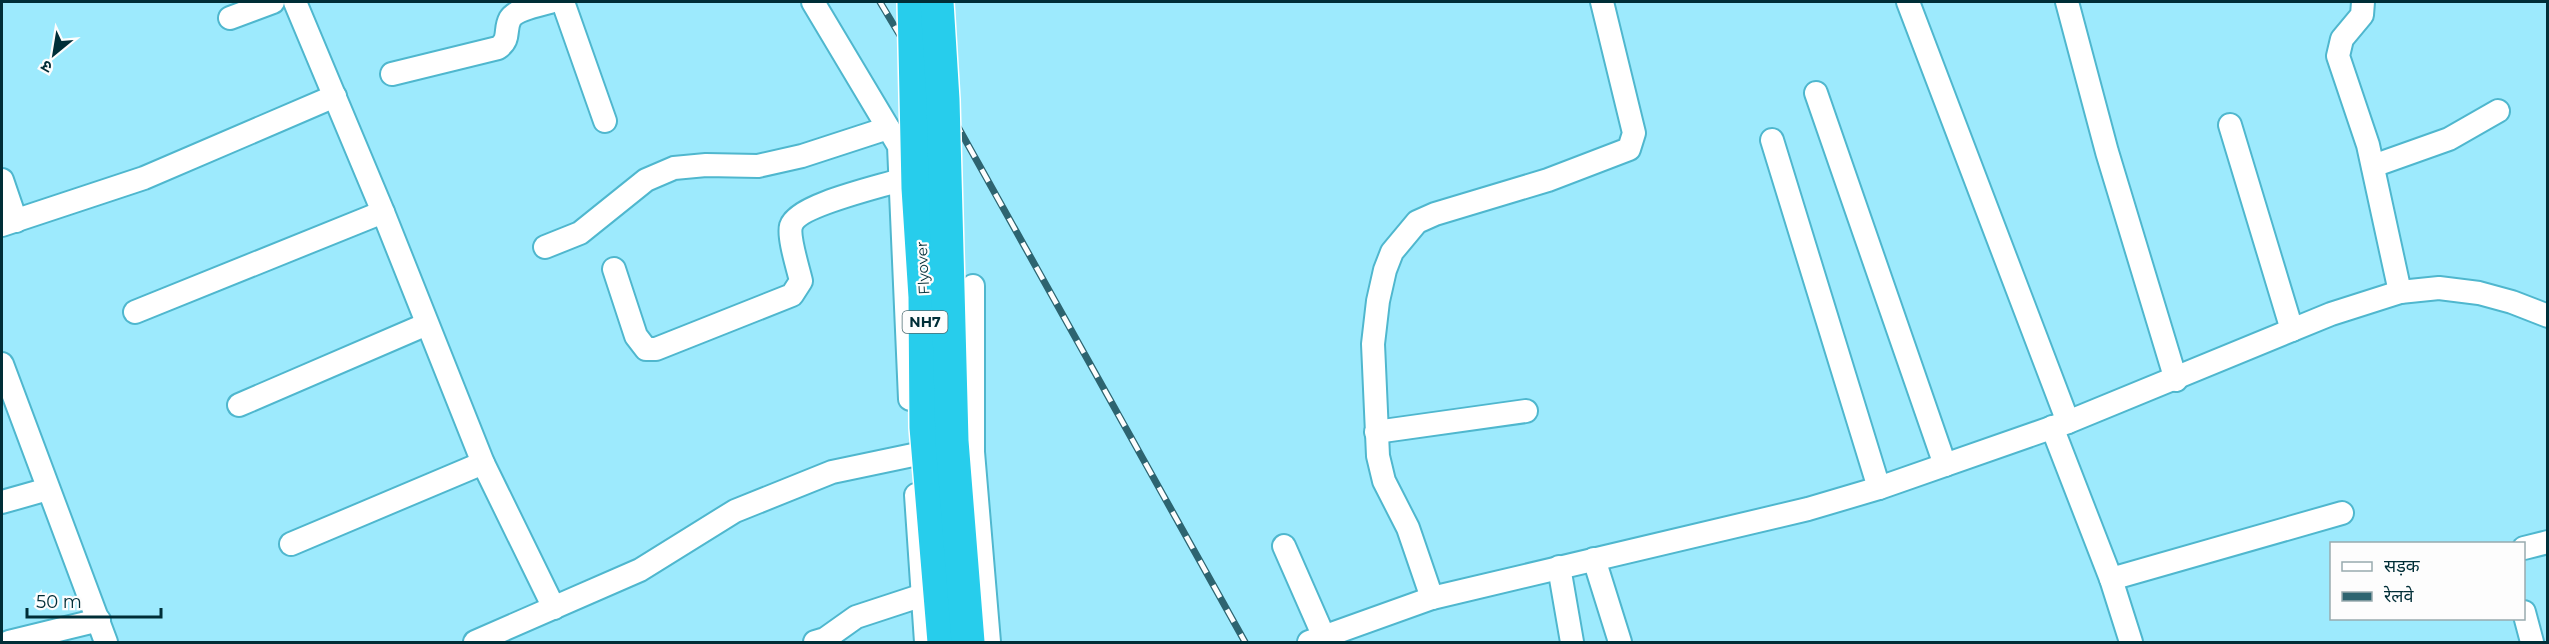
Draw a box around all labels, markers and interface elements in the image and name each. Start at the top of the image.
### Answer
north arrow [24,24,84,84]
text: उ [37,56,56,77]
street label: Flyover [912,241,933,295]
road number: NH7 [902,311,948,333]
legend [2330,542,2525,620]
text: सड़क [2384,555,2421,577]
scale bar [27,581,160,619]
text: रेलवे [2383,585,2415,607]
text: 50 m [36,591,82,613]

